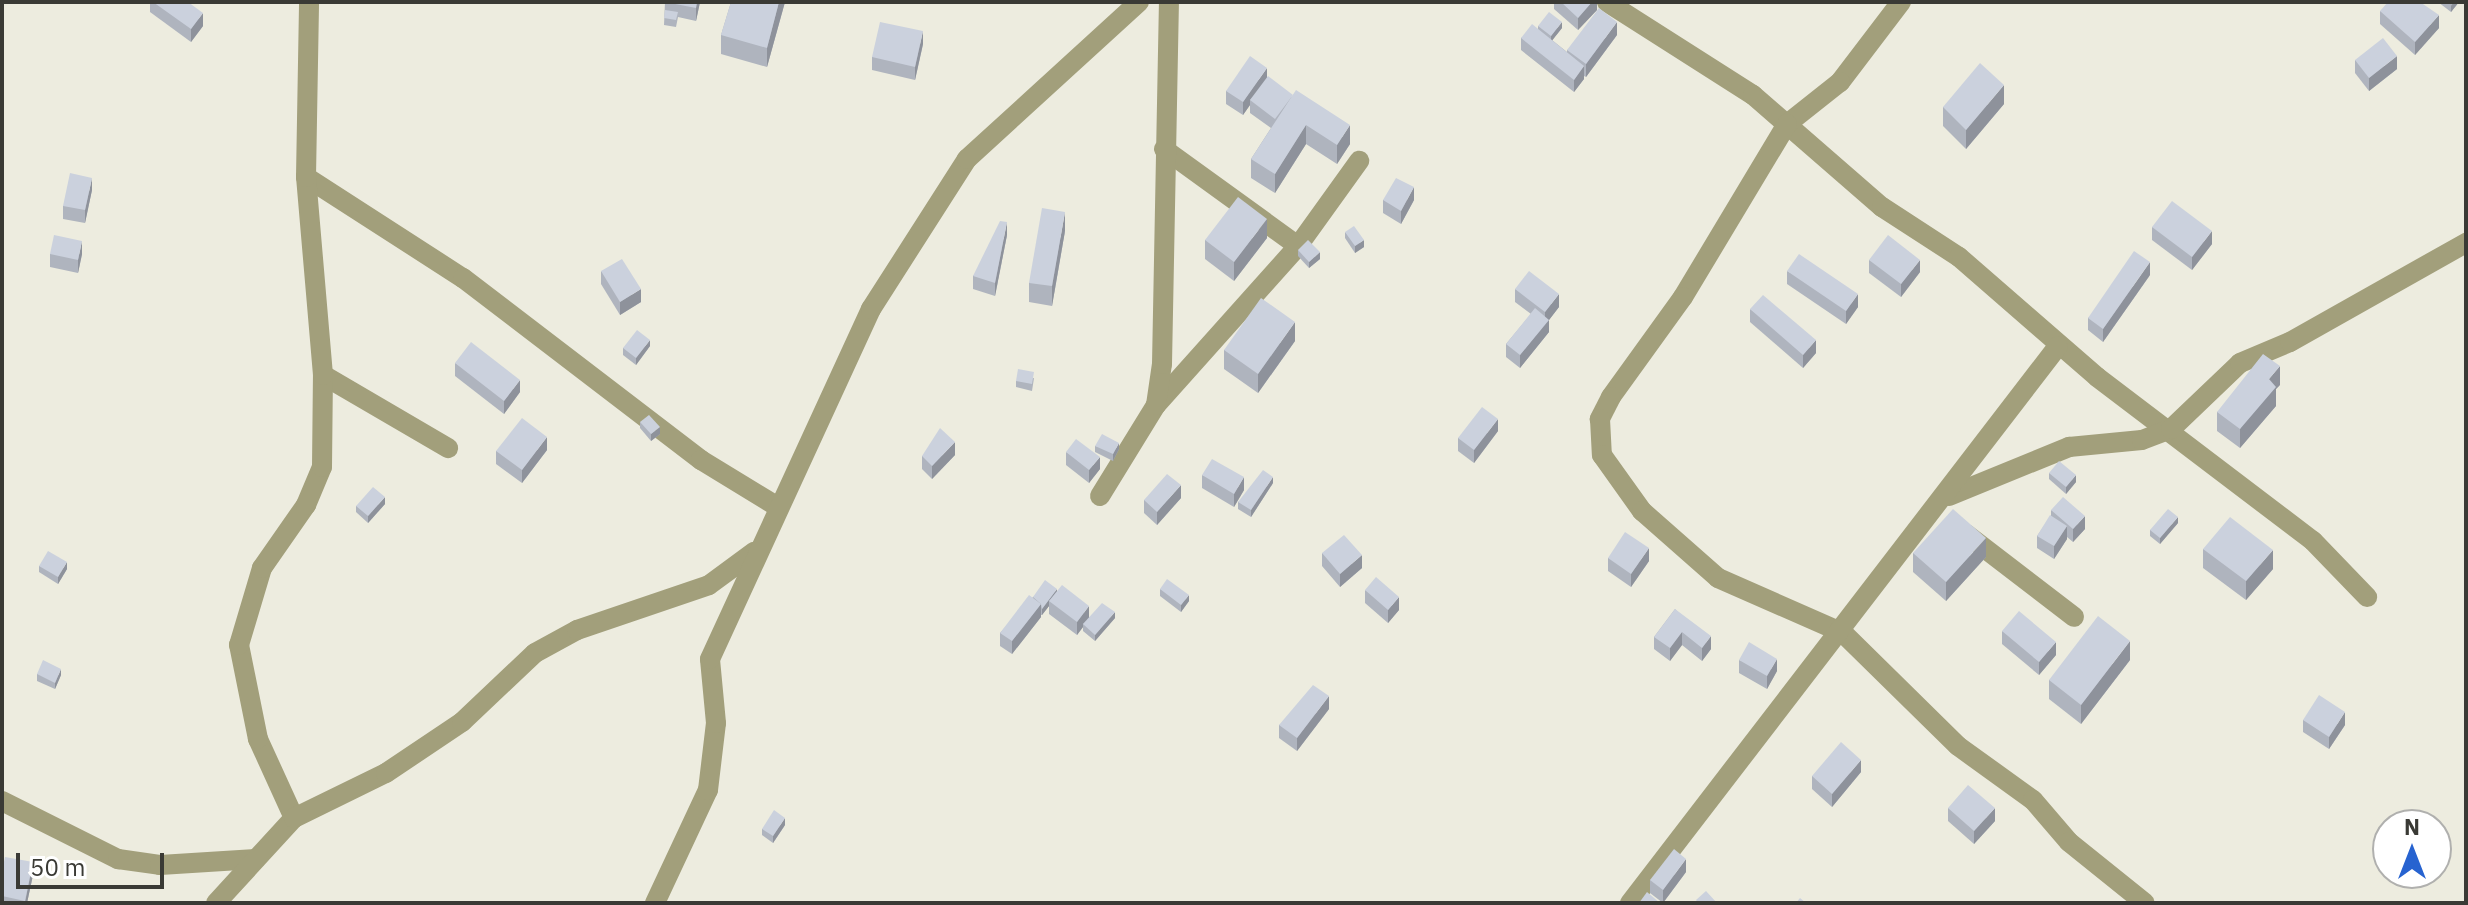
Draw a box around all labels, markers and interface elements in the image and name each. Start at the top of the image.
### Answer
north arrow [2372,809,2452,889]
text: N [2404,812,2420,841]
scale bar [20,837,168,887]
text: 50 m [30,851,85,883]

